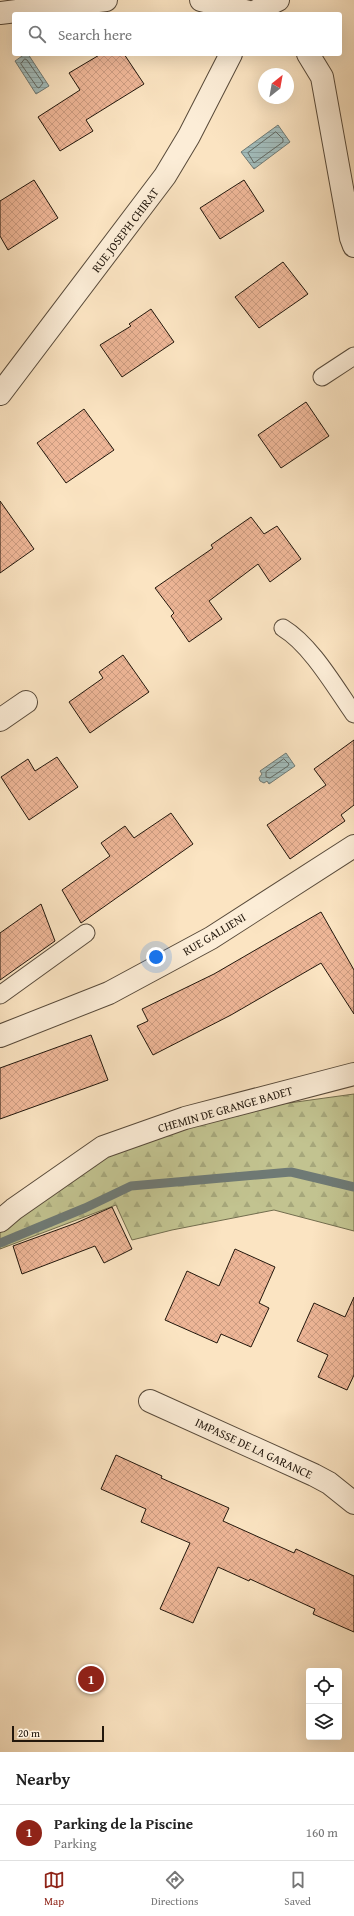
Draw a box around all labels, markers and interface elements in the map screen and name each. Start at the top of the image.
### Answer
search box [12,12,342,56]
icon: search [26,23,48,45]
text: Search here [58,24,132,45]
north arrow [258,68,294,104]
street label: RUE JOSEPH CHIRAT [87,184,163,276]
street label: RUE GALLIENI [179,908,249,960]
your location [146,947,166,967]
street label: CHEMIN DE GRANGE BADET [156,1082,295,1136]
street label: IMPASSE DE LA GARANCE [193,1413,315,1483]
pin: 1 [78,1664,104,1694]
map controls [306,1668,342,1740]
button: locate [306,1668,342,1704]
button: layers [306,1704,342,1740]
scale bar [12,1724,104,1743]
text: 20 m [18,1725,40,1741]
text: Nearby [16,1766,70,1791]
text: Parking de la Piscine [54,1813,193,1834]
text: 1 [26,1823,32,1842]
text: 160 m [306,1823,338,1842]
text: Parking [54,1834,97,1853]
tab: Map [43,1869,65,1909]
tab: Directions [151,1869,198,1909]
tab: Saved [284,1869,311,1909]

